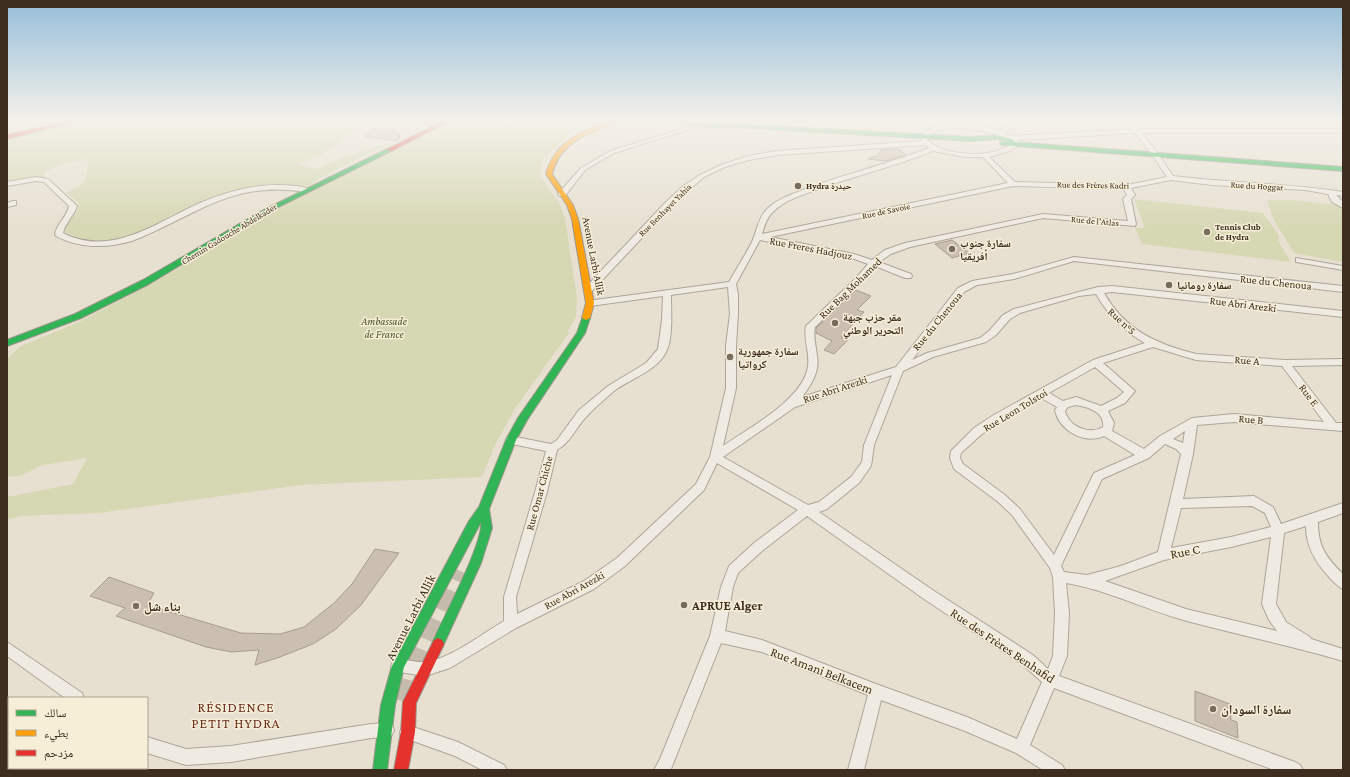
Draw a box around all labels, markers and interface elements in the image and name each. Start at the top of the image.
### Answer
street label: Rue des Frères Kadri [1057,179,1130,191]
street label: Rue du Hoggar [1230,180,1284,192]
marker: Hydra حيدرة [793,181,803,191]
place label: Hydra حيدرة [806,181,852,191]
street label: Rue Benhayet Yahia [637,182,693,238]
street label: Chemin Gadouche Abdelkader [180,201,279,266]
street label: Rue de Savoie [861,201,911,221]
street label: Rue de l'Atlas [1071,214,1120,228]
street label: Avenue Larbi Allik [581,216,608,297]
place label: Tennis Club de Hydra [1215,222,1261,242]
marker: Tennis Club de Hydra [1202,227,1212,237]
street label: Rue Freres Hadjouz [768,234,854,263]
place label: سفارة جنوب أفريقيا [960,237,1011,263]
marker: سفارة جنوب أفريقيا [947,244,957,254]
street label: Rue Bag Mohamed [816,255,885,322]
street label: Rue du Chenoua [1240,272,1312,292]
place label: سفارة رومانيا [1177,279,1232,292]
marker: سفارة رومانيا [1164,280,1174,290]
street label: Rue du Chenoua [910,289,964,353]
street label: Rue Abri Arezki [1209,294,1277,314]
street label: Rue n°5 [1106,305,1138,337]
place label: مقر حزب جبهة التحرير الوطني [843,311,904,339]
park label: Ambassade de France [360,315,408,340]
marker: مقر حزب جبهة التحرير الوطني [830,318,840,328]
place label: سفارة جمهورية كرواتيا [738,345,799,371]
marker: سفارة جمهورية كرواتيا [725,352,735,362]
street label: Rue A [1234,353,1261,367]
street label: Rue Abri Arezki [801,373,869,405]
street label: Rue E [1297,382,1321,408]
street label: Rue Leon Tolstoi [981,386,1049,434]
street label: Rue B [1238,412,1264,426]
street label: Rue Omar Chiche [523,454,555,531]
street label: Rue C [1169,541,1201,562]
street label: Rue Abri Arezki [542,568,606,611]
street label: Avenue Larbi Allik [382,571,439,663]
place label: APRUE Alger [691,598,763,613]
place label: بناء شل [144,599,181,615]
marker: APRUE Alger [679,600,689,610]
marker: بناء شل [131,601,141,611]
street label: Rue des Frères Benhafid [948,605,1058,686]
street label: Rue Amani Belkacem [768,644,876,697]
legend [8,697,148,769]
district label: RÉSIDENCE PETIT HYDRA [192,699,280,731]
place label: سفارة السودان [1221,702,1291,717]
marker: سفارة السودان [1208,704,1218,714]
text: سالك [44,706,66,720]
text: بطيء [44,726,68,743]
text: مزدحم [44,746,73,761]

